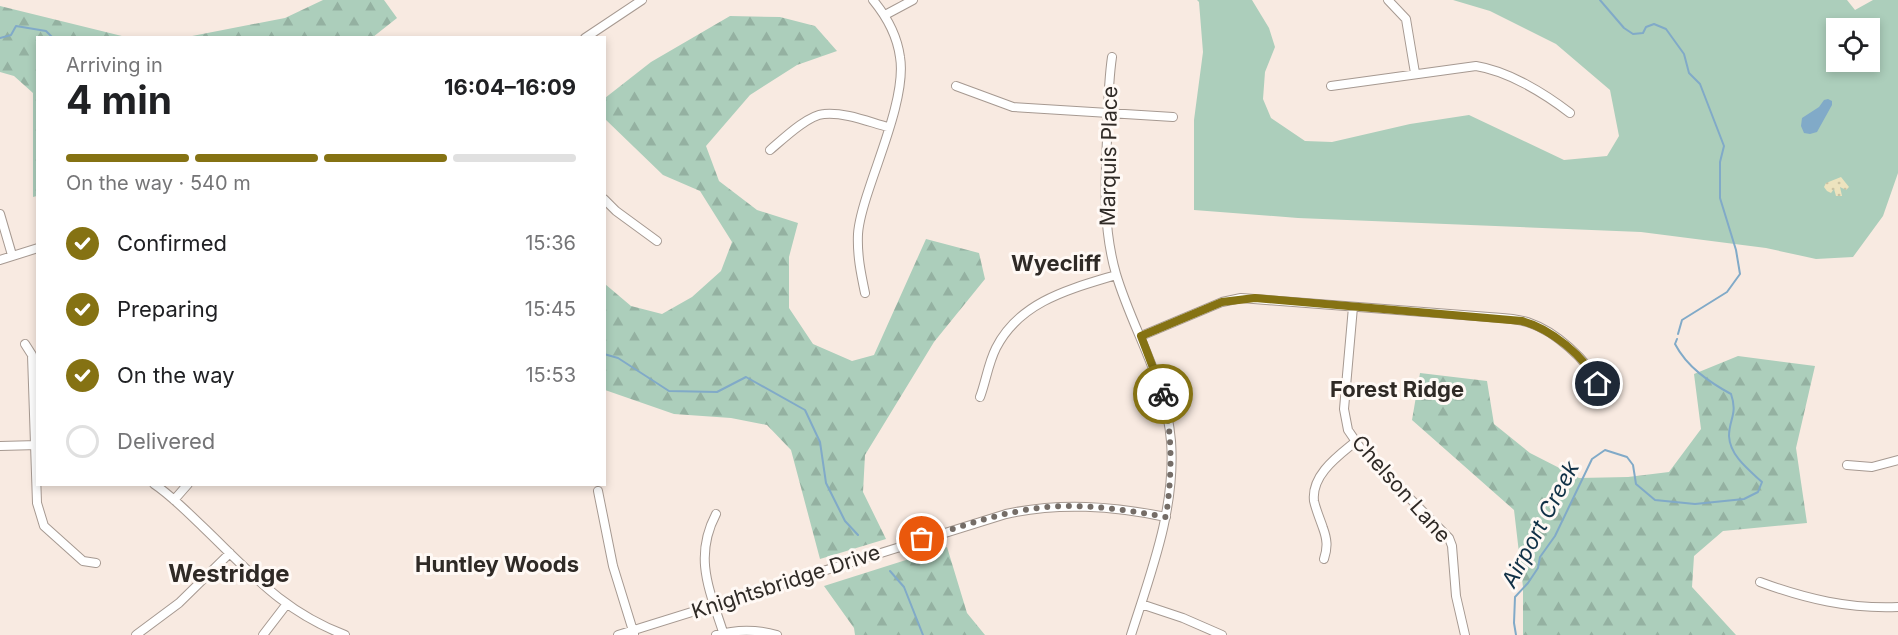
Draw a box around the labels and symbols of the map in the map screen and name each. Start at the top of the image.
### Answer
street label: Marquis Place [1095,86,1122,226]
district label: Wyecliff [1011,250,1101,276]
pin [1572,358,1623,409]
courier [1133,364,1193,424]
district label: Forest Ridge [1330,376,1464,402]
street label: Chelson Lane [1347,430,1456,547]
water label: Airport Creek [1495,456,1585,593]
pin [896,513,947,564]
street label: Knightsbridge Drive [688,539,883,624]
district label: Huntley Woods [415,551,579,577]
district label: Westridge [168,559,290,588]

